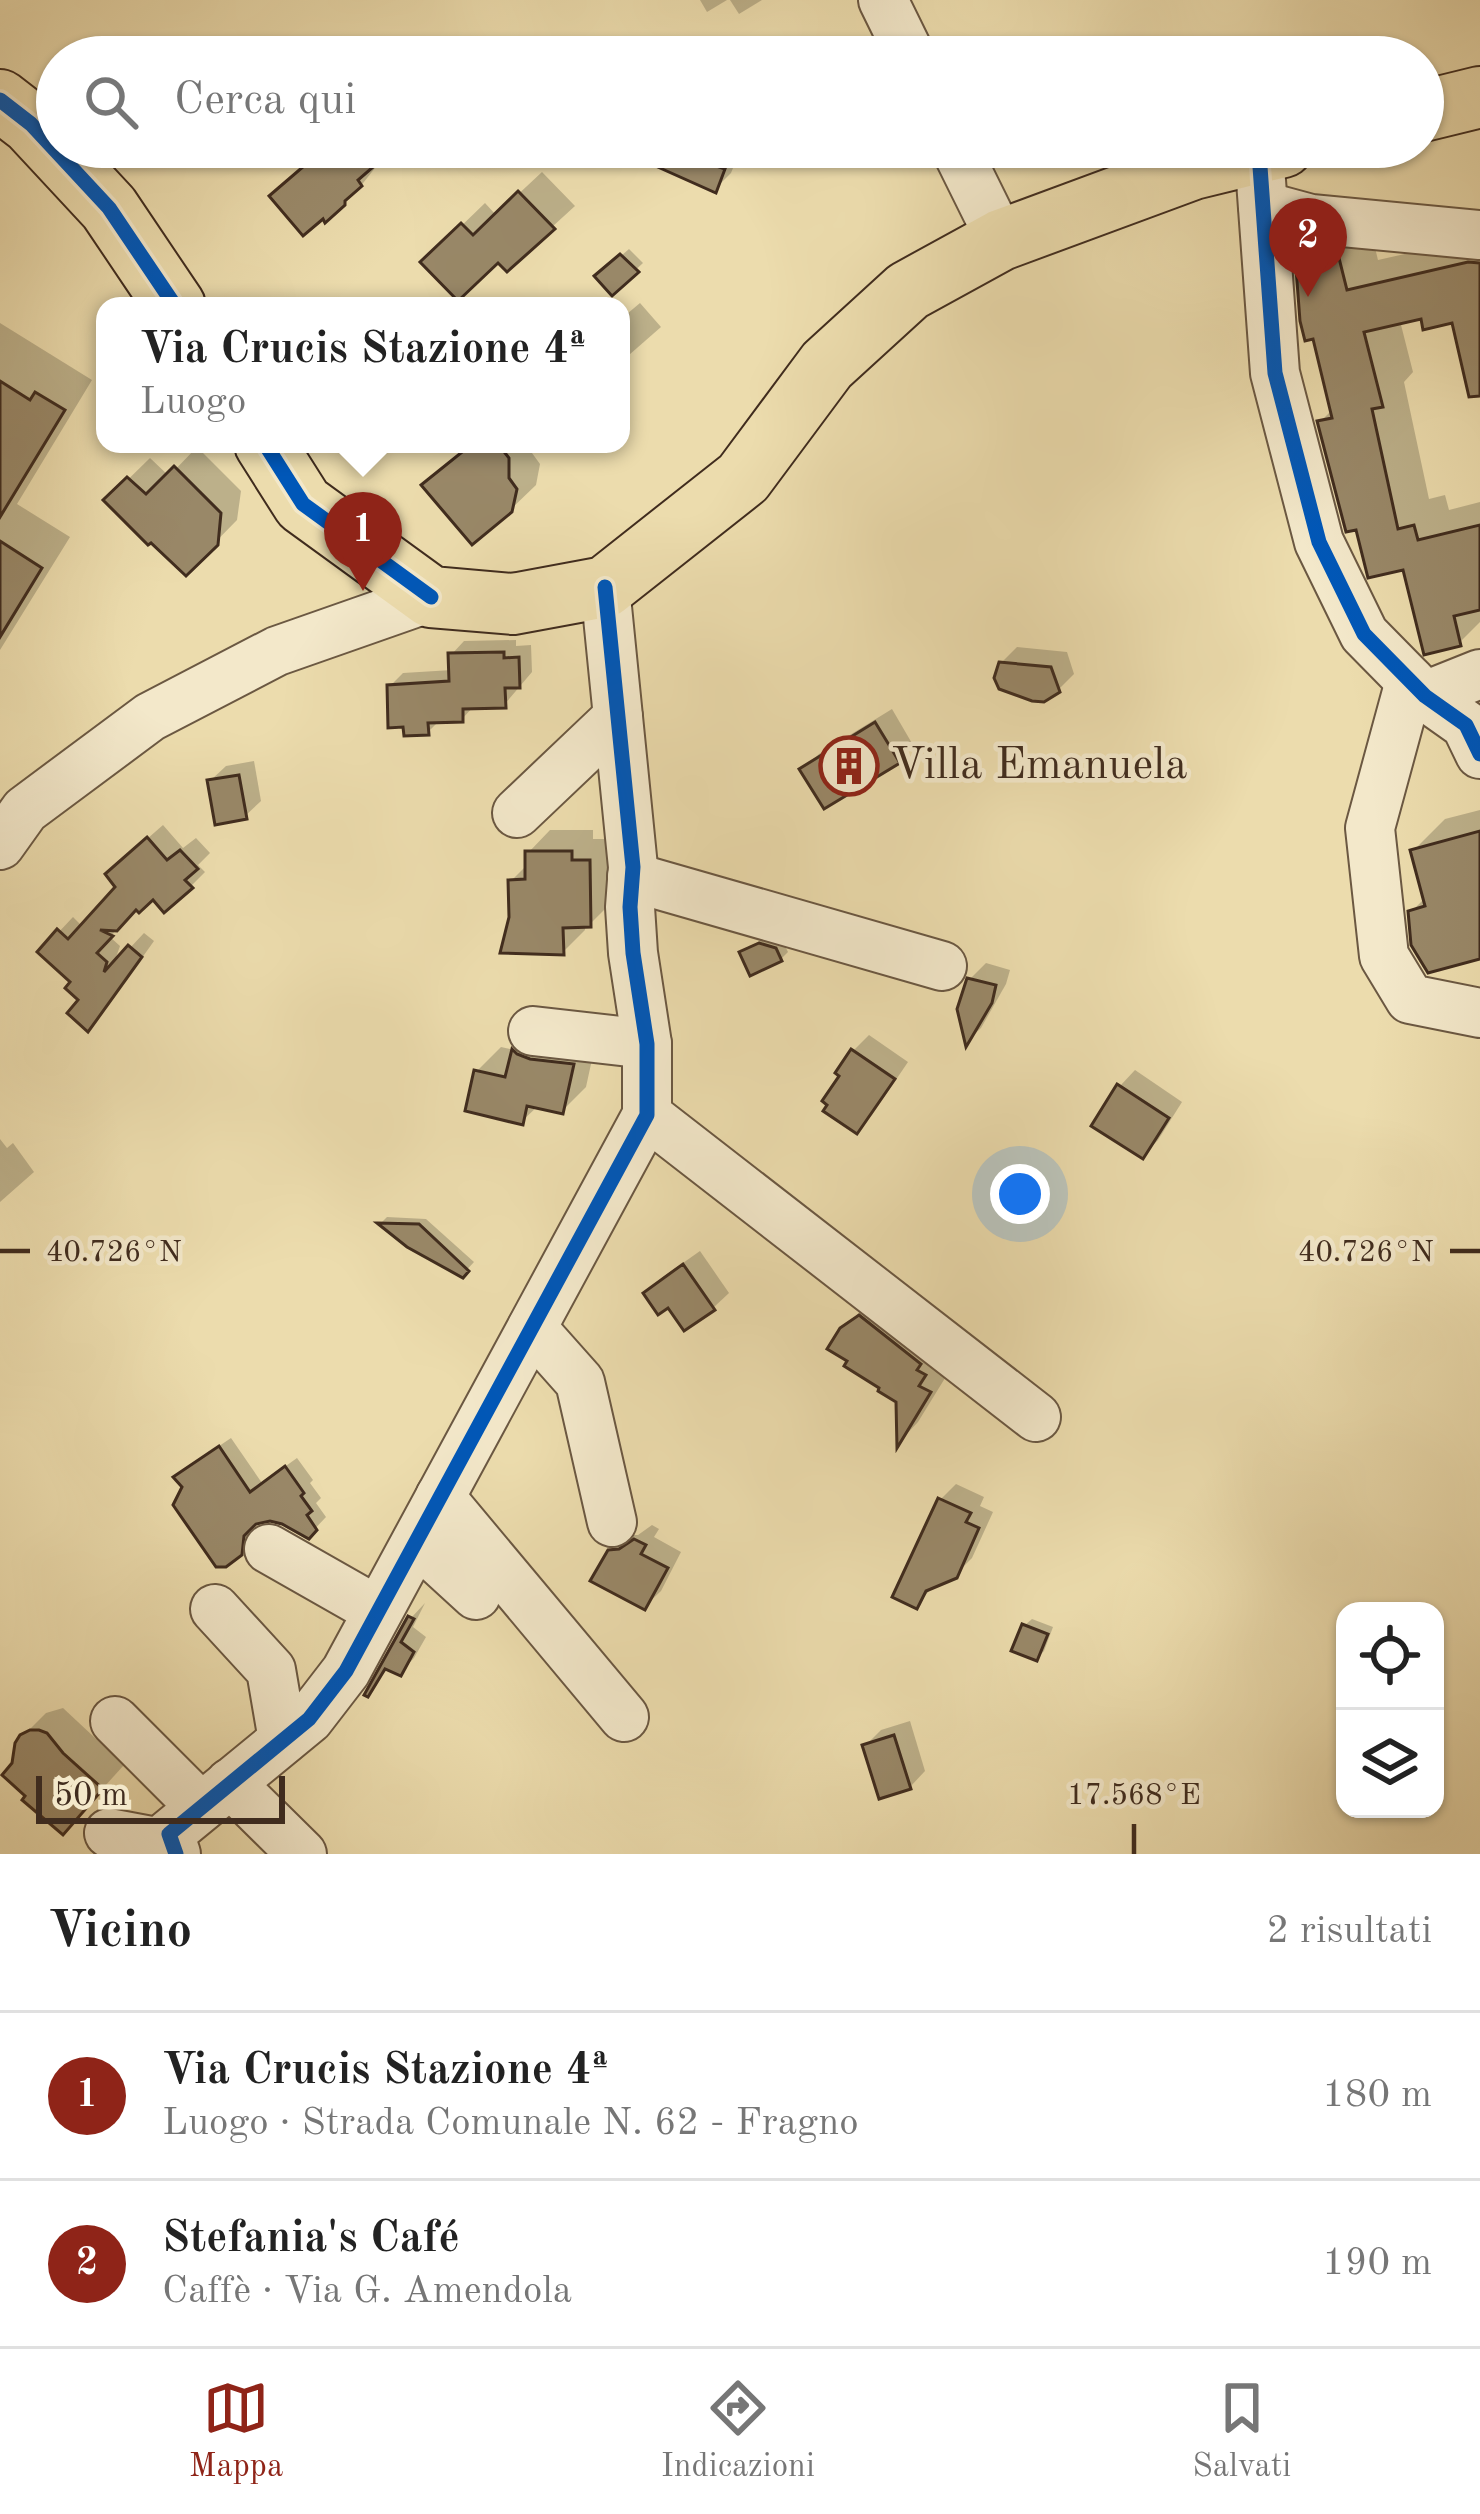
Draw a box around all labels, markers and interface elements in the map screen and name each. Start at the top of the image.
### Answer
search box [36,36,1444,168]
icon: search [78,69,144,135]
text: Cerca qui [174,79,357,124]
pin: 2 [1269,198,1347,297]
popup [96,297,630,453]
text: Via Crucis Stazione 4ª [140,328,586,373]
text: Luogo [140,383,246,422]
pin: 1 [324,492,402,591]
building icon: Villa Emanuela [818,735,880,797]
place label: Villa Emanuela [891,744,1187,789]
your location [990,1164,1050,1224]
text: 40.726°N [46,1238,182,1268]
text: 40.726°N [1298,1238,1434,1268]
map controls [1336,1602,1444,1818]
button: locate [1336,1602,1444,1710]
button: layers [1336,1710,1444,1818]
scale bar [36,1770,285,1823]
text: 50 m [54,1780,128,1813]
text: 17.568°E [1067,1781,1201,1811]
text: Vicino [48,1907,192,1958]
text: 2 risultati [1267,1912,1432,1951]
text: Via Crucis Stazione 4ª [162,2049,609,2094]
text: 1 [76,2076,98,2115]
text: 180 m [1322,2076,1432,2115]
text: Luogo · Strada Comunale N. 62 - Fragno [162,2104,859,2143]
text: Stefania's Café [162,2217,460,2262]
text: 2 [76,2244,98,2283]
text: 190 m [1322,2244,1432,2283]
text: Caffè · Via G. Amendola [162,2272,572,2311]
tab: Mappa [189,2375,283,2488]
tab: Indicazioni [661,2375,815,2488]
tab: Salvati [1192,2375,1291,2488]

